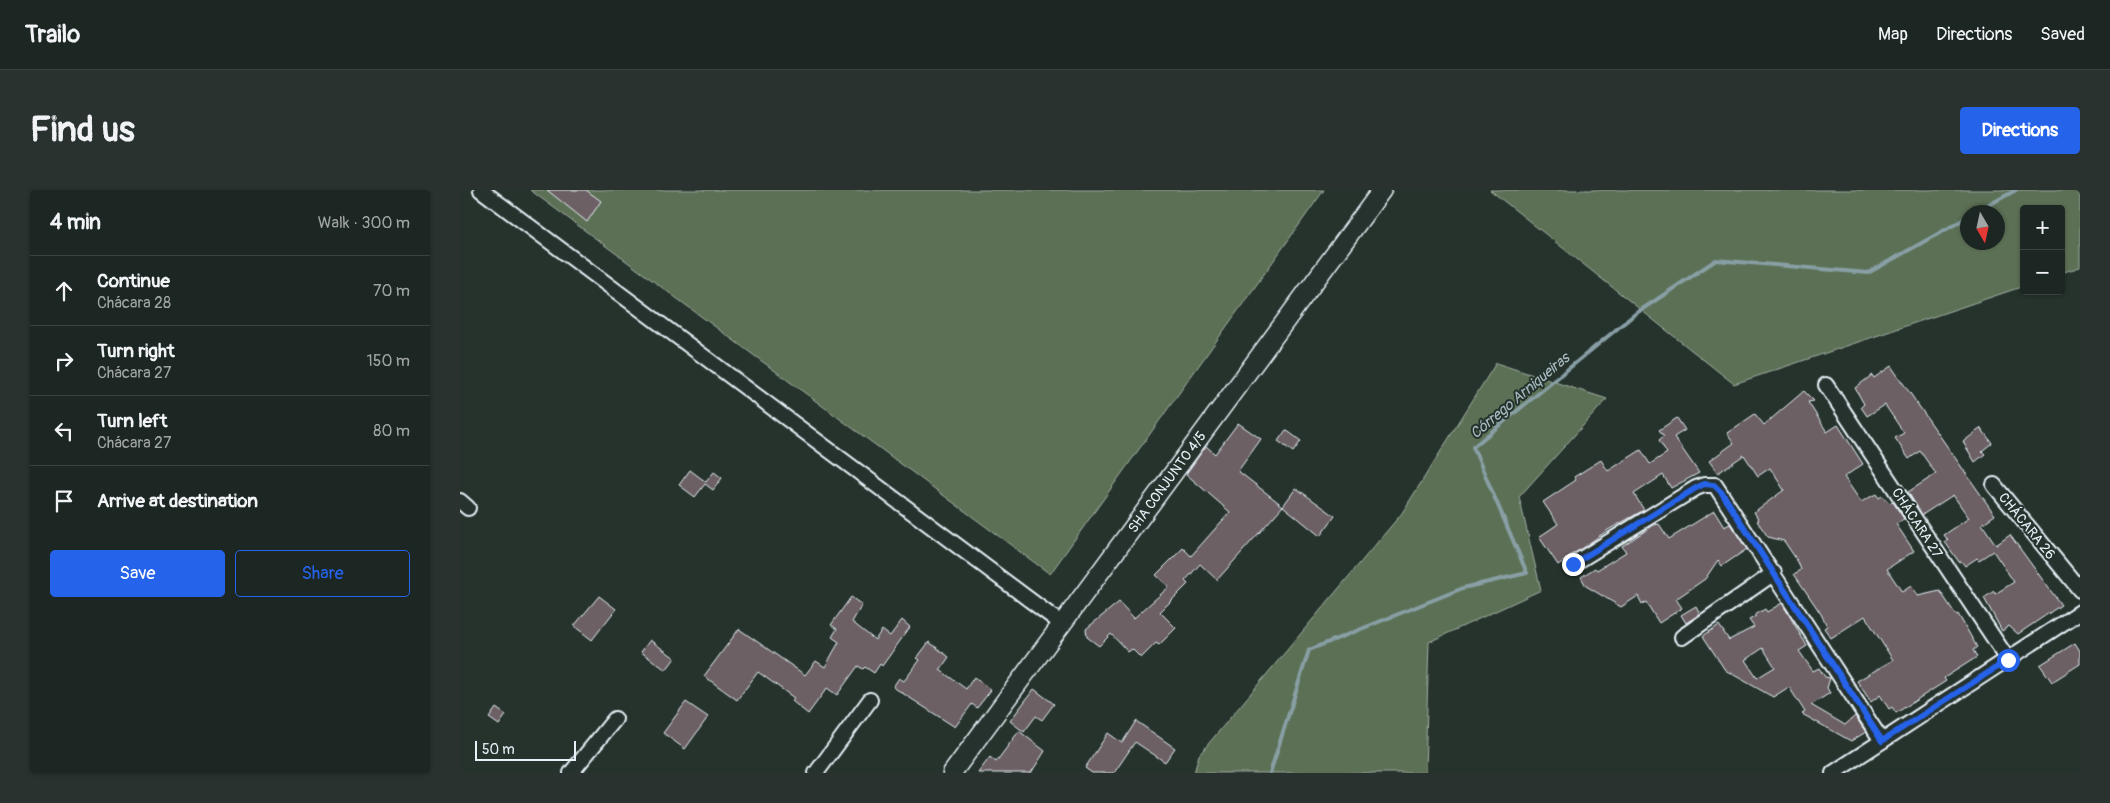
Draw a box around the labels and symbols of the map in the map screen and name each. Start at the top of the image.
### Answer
north arrow [1960,205,2005,250]
water label: Córrego Arniqueiras [1466,347,1575,443]
street label: SHA CONJUNTO 4/5 [1124,428,1210,536]
street label: CHÁCARA 27 [1888,484,1947,562]
street label: CHÁCARA 26 [1995,489,2060,563]
route end [1562,553,1585,576]
route start [1997,649,2020,672]
scale bar [475,738,576,761]

